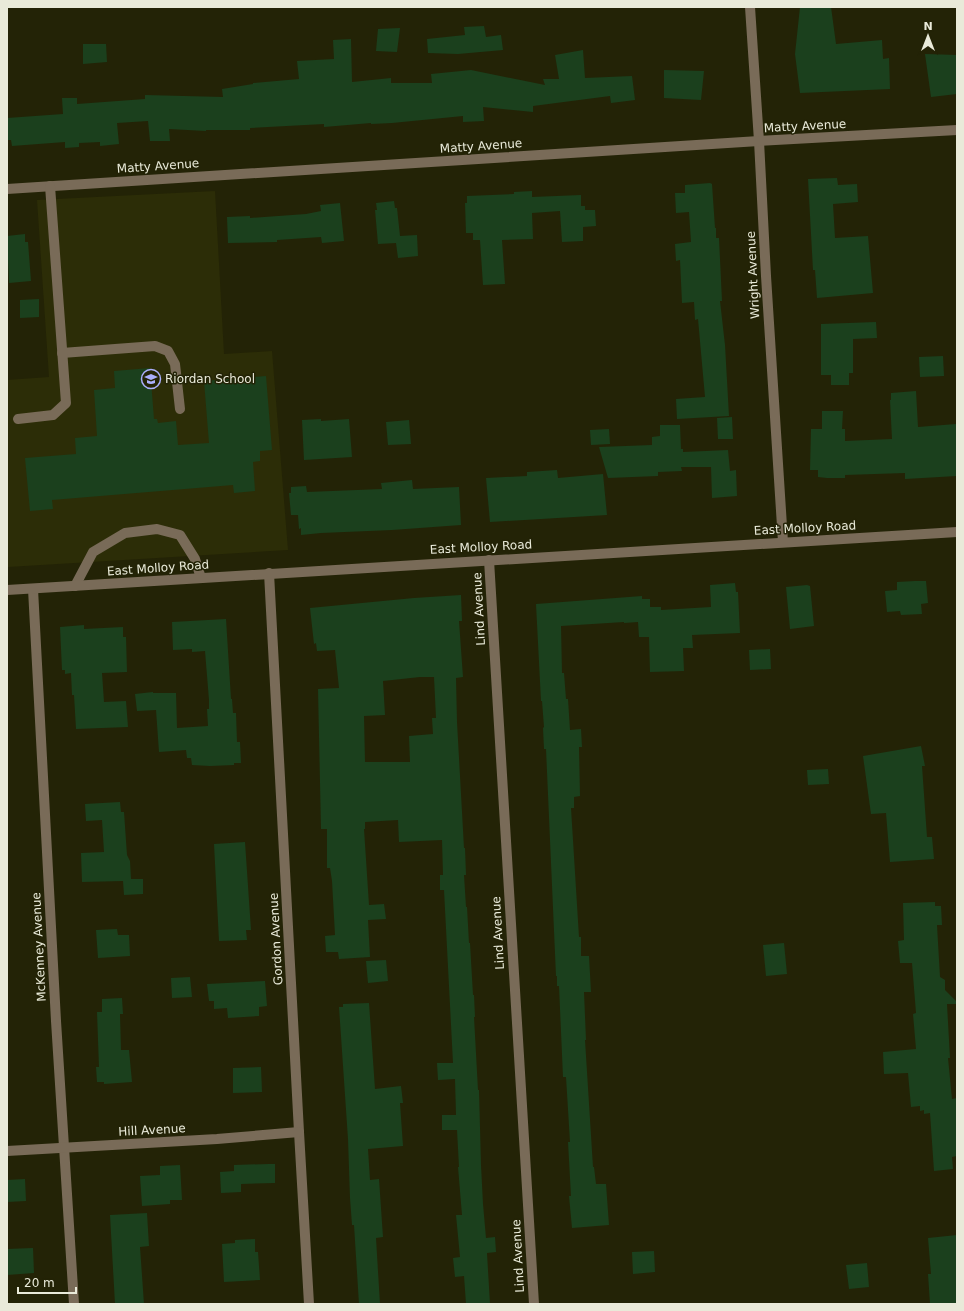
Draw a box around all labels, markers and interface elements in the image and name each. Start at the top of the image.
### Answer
north arrow [908,16,948,56]
text: N [923,20,933,33]
street label: Matty Avenue [763,117,847,135]
street label: Matty Avenue [439,136,523,156]
street label: Matty Avenue [116,156,200,176]
street label: Wright Avenue [744,231,762,319]
school or university icon: Riordan School [140,368,162,390]
place label: Riordan School [165,372,255,386]
street label: East Molloy Road [753,518,857,538]
street label: East Molloy Road [429,537,533,557]
street label: East Molloy Road [106,557,210,579]
street label: Lind Avenue [470,572,488,646]
street label: McKenney Avenue [29,892,49,1002]
street label: Gordon Avenue [267,893,285,985]
street label: Lind Avenue [489,896,507,970]
street label: Hill Avenue [118,1121,186,1139]
street label: Lind Avenue [509,1219,527,1293]
scale bar [18,1269,76,1295]
text: 20 m [24,1276,55,1290]

